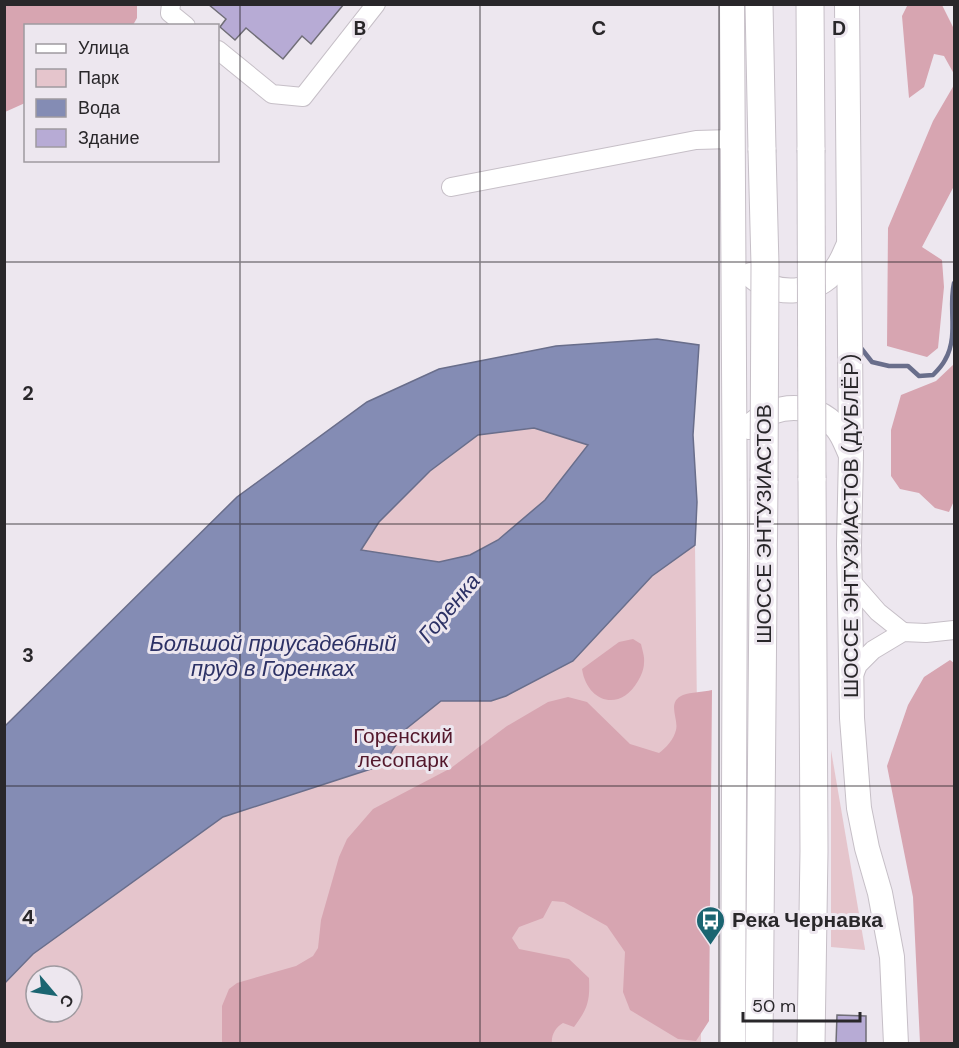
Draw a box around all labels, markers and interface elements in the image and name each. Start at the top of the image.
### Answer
text: B [354,15,366,41]
text: C [592,15,606,41]
text: D [832,15,846,41]
legend [24,24,219,162]
text: Улица [78,36,130,60]
text: Парк [78,66,119,90]
text: Вода [78,96,121,120]
text: Здание [78,126,139,150]
street label: ШОССЕ ЭНТУЗИАСТОВ (ДУБЛЁР) [837,354,865,698]
text: 2 [22,380,34,406]
street label: ШОССЕ ЭНТУЗИАСТОВ [750,404,778,644]
water label: Горенка [411,567,487,649]
water label: Большой приусадебный пруд в Горенках [149,629,397,683]
text: 3 [22,642,34,668]
park label: Горенский лесопарк [353,722,453,774]
text: 4 [22,904,35,930]
bus stop icon: Река Чернавка [695,904,727,946]
place label: Река Чернавка [732,906,883,934]
north arrow [24,964,84,1024]
scale bar [743,985,860,1023]
text: С [54,991,79,1012]
text: 50 m [752,994,796,1018]

